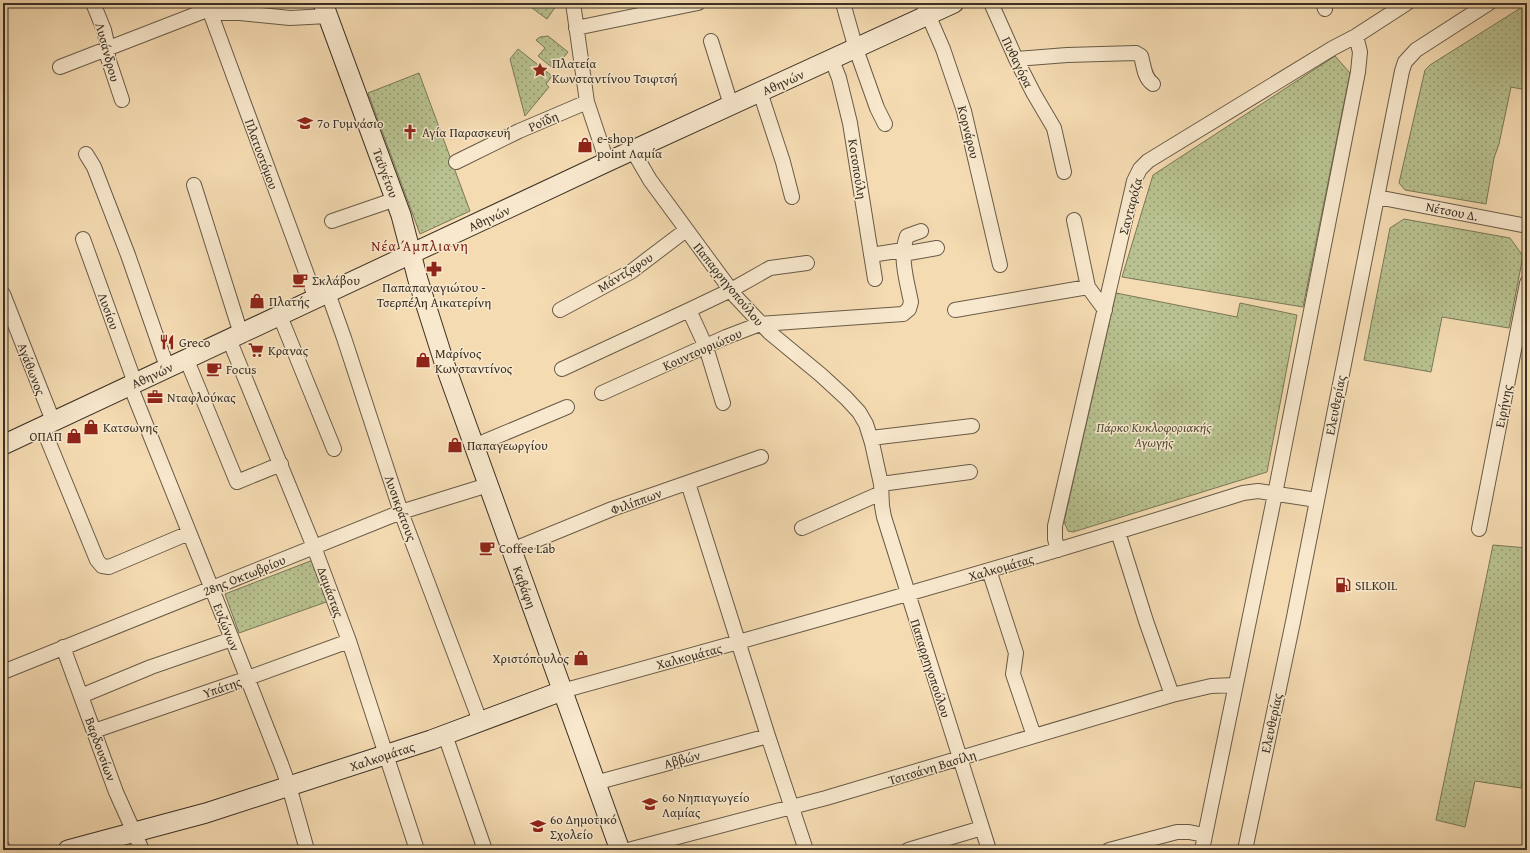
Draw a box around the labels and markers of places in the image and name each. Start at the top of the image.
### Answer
place label: Πλατεία Κωνσταντίνου Τσιφτσή [552,54,678,88]
place icon: Πλατεία Κωνσταντίνου Τσιφτσή [531,61,549,79]
school or university icon: 7ο Γυμνάσιο [296,114,314,132]
place label: 7ο Γυμνάσιο [317,114,384,133]
church icon: Αγία Παρασκευή [401,123,419,141]
place label: Αγία Παρασκευή [422,123,510,142]
place label: e-shop point Λαμία [597,129,662,163]
shop icon: e-shop point Λαμία [576,136,594,154]
pharmacy icon: Παπαπαναγιώτου - Τσερπέλη Αικατερίνη [425,260,443,278]
cafe icon: Σκλάβου [291,271,309,289]
place label: Σκλάβου [312,271,360,290]
place label: Παπαπαναγιώτου - Τσερπέλη Αικατερίνη [377,278,491,312]
shop icon: Πλατής [248,292,266,310]
place label: Πλατής [269,292,310,311]
restaurant icon: Greco [158,333,176,351]
place label: Greco [179,333,211,352]
supermarket icon: Κρανας [247,341,265,359]
place label: Κρανας [268,341,309,360]
place label: Μαρίνος Κωνσταντίνος [435,344,513,378]
shop icon: Μαρίνος Κωνσταντίνος [414,351,432,369]
cafe icon: Focus [205,360,223,378]
place label: Focus [226,360,256,379]
office icon: Νταφλούκας [146,388,164,406]
place label: Νταφλούκας [167,388,236,407]
shop icon: Κατσωνης [82,418,100,436]
place label: Κατσωνης [103,418,158,437]
place label: ΟΠΑΠ [30,427,62,446]
shop icon: ΟΠΑΠ [65,427,83,445]
shop icon: Παπαγεωργίου [446,436,464,454]
place label: Παπαγεωργίου [467,436,548,455]
cafe icon: Coffee Lab [478,539,496,557]
place label: Coffee Lab [499,539,556,558]
fuel station icon: SILKOIL [1334,576,1352,594]
place label: SILKOIL [1355,576,1398,595]
place label: Χριστόπουλος [493,649,569,668]
shop icon: Χριστόπουλος [572,649,590,667]
place label: 6ο Νηπιαγωγείο Λαμίας [662,788,750,822]
school or university icon: 6ο Νηπιαγωγείο Λαμίας [641,795,659,813]
place label: 6ο Δημοτικό Σχολείο [550,810,617,844]
school or university icon: 6ο Δημοτικό Σχολείο [529,817,547,835]

